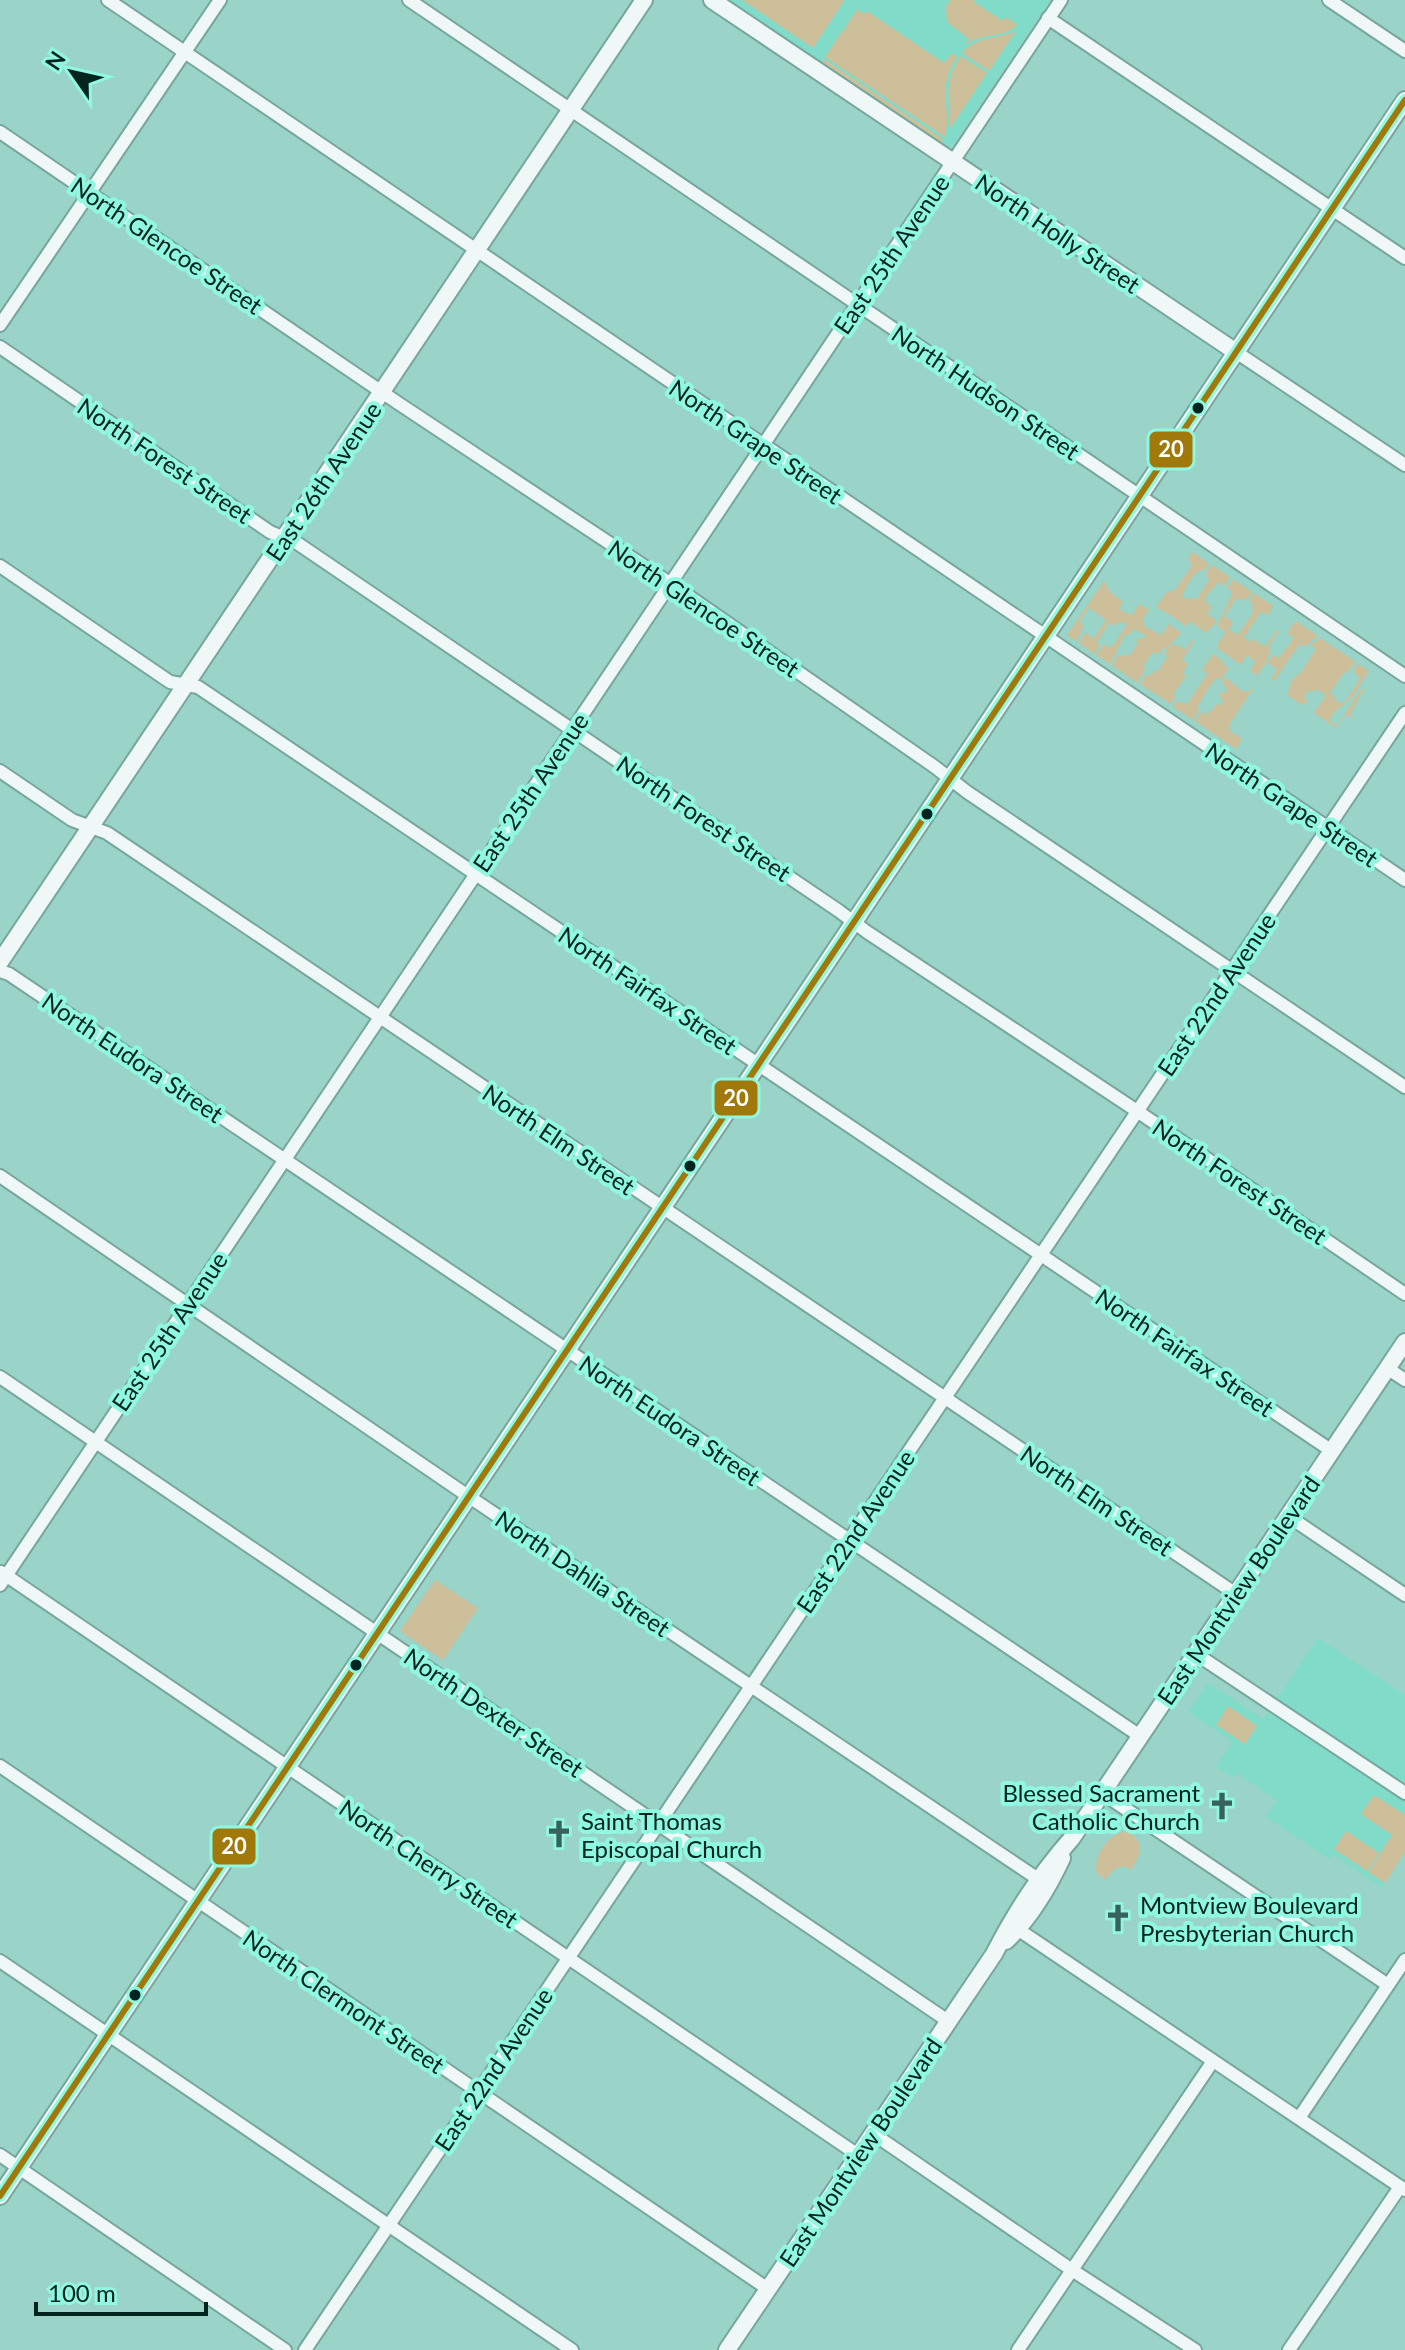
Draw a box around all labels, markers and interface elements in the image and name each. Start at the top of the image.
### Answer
north arrow [32,32,112,112]
text: N [39,46,71,75]
street label: North Holly Street [970,167,1146,299]
street label: East 25th Avenue [827,169,955,339]
street label: North Glencoe Street [66,170,268,320]
street label: North Hudson Street [887,318,1086,466]
street label: North Grape Street [664,373,848,510]
street label: North Forest Street [72,391,258,529]
street label: East 26th Avenue [259,396,387,566]
unlabelled marker [1190,400,1206,416]
line badge: 20 [1148,430,1194,469]
text: 20 [1158,435,1184,462]
street label: North Glencoe Street [603,533,805,683]
street label: East 25th Avenue [466,707,594,877]
street label: North Grape Street [1200,736,1384,873]
street label: North Forest Street [611,749,797,887]
unlabelled marker [919,806,935,822]
street label: East 22nd Avenue [1151,907,1281,1081]
street label: North Fairfax Street [554,920,743,1060]
street label: North Eudora Street [37,986,229,1129]
street label: North Elm Street [478,1078,641,1201]
line badge: 20 [713,1079,759,1117]
text: 20 [723,1084,749,1111]
street label: North Forest Street [1147,1112,1333,1250]
unlabelled marker [682,1158,698,1174]
street label: East 25th Avenue [105,1246,233,1416]
street label: North Fairfax Street [1091,1282,1280,1422]
street label: North Eudora Street [574,1349,766,1492]
street label: North Elm Street [1016,1439,1179,1562]
street label: East 22nd Avenue [790,1444,920,1618]
street label: East Montview Boulevard [1151,1470,1325,1710]
street label: North Dahlia Street [490,1504,676,1642]
street label: North Dexter Street [399,1641,589,1783]
unlabelled marker [348,1657,364,1673]
place label: Blessed Sacrament Catholic Church [1002,1778,1200,1835]
church icon: Blessed Sacrament Catholic Church [1207,1791,1237,1821]
street label: North Cherry Street [334,1793,524,1934]
place label: Saint Thomas Episcopal Church [581,1806,762,1863]
church icon: Saint Thomas Episcopal Church [544,1819,574,1849]
line badge: 20 [211,1827,257,1866]
text: 20 [221,1832,247,1859]
place label: Montview Boulevard Presbyterian Church [1140,1890,1359,1947]
church icon: Montview Boulevard Presbyterian Church [1103,1903,1133,1933]
street label: North Clermont Street [238,1923,450,2079]
street label: East 22nd Avenue [428,1982,558,2156]
unlabelled marker [127,1987,143,2003]
street label: East Montview Boulevard [773,2032,947,2272]
scale bar [36,2266,206,2316]
text: 100 m [48,2278,116,2307]

